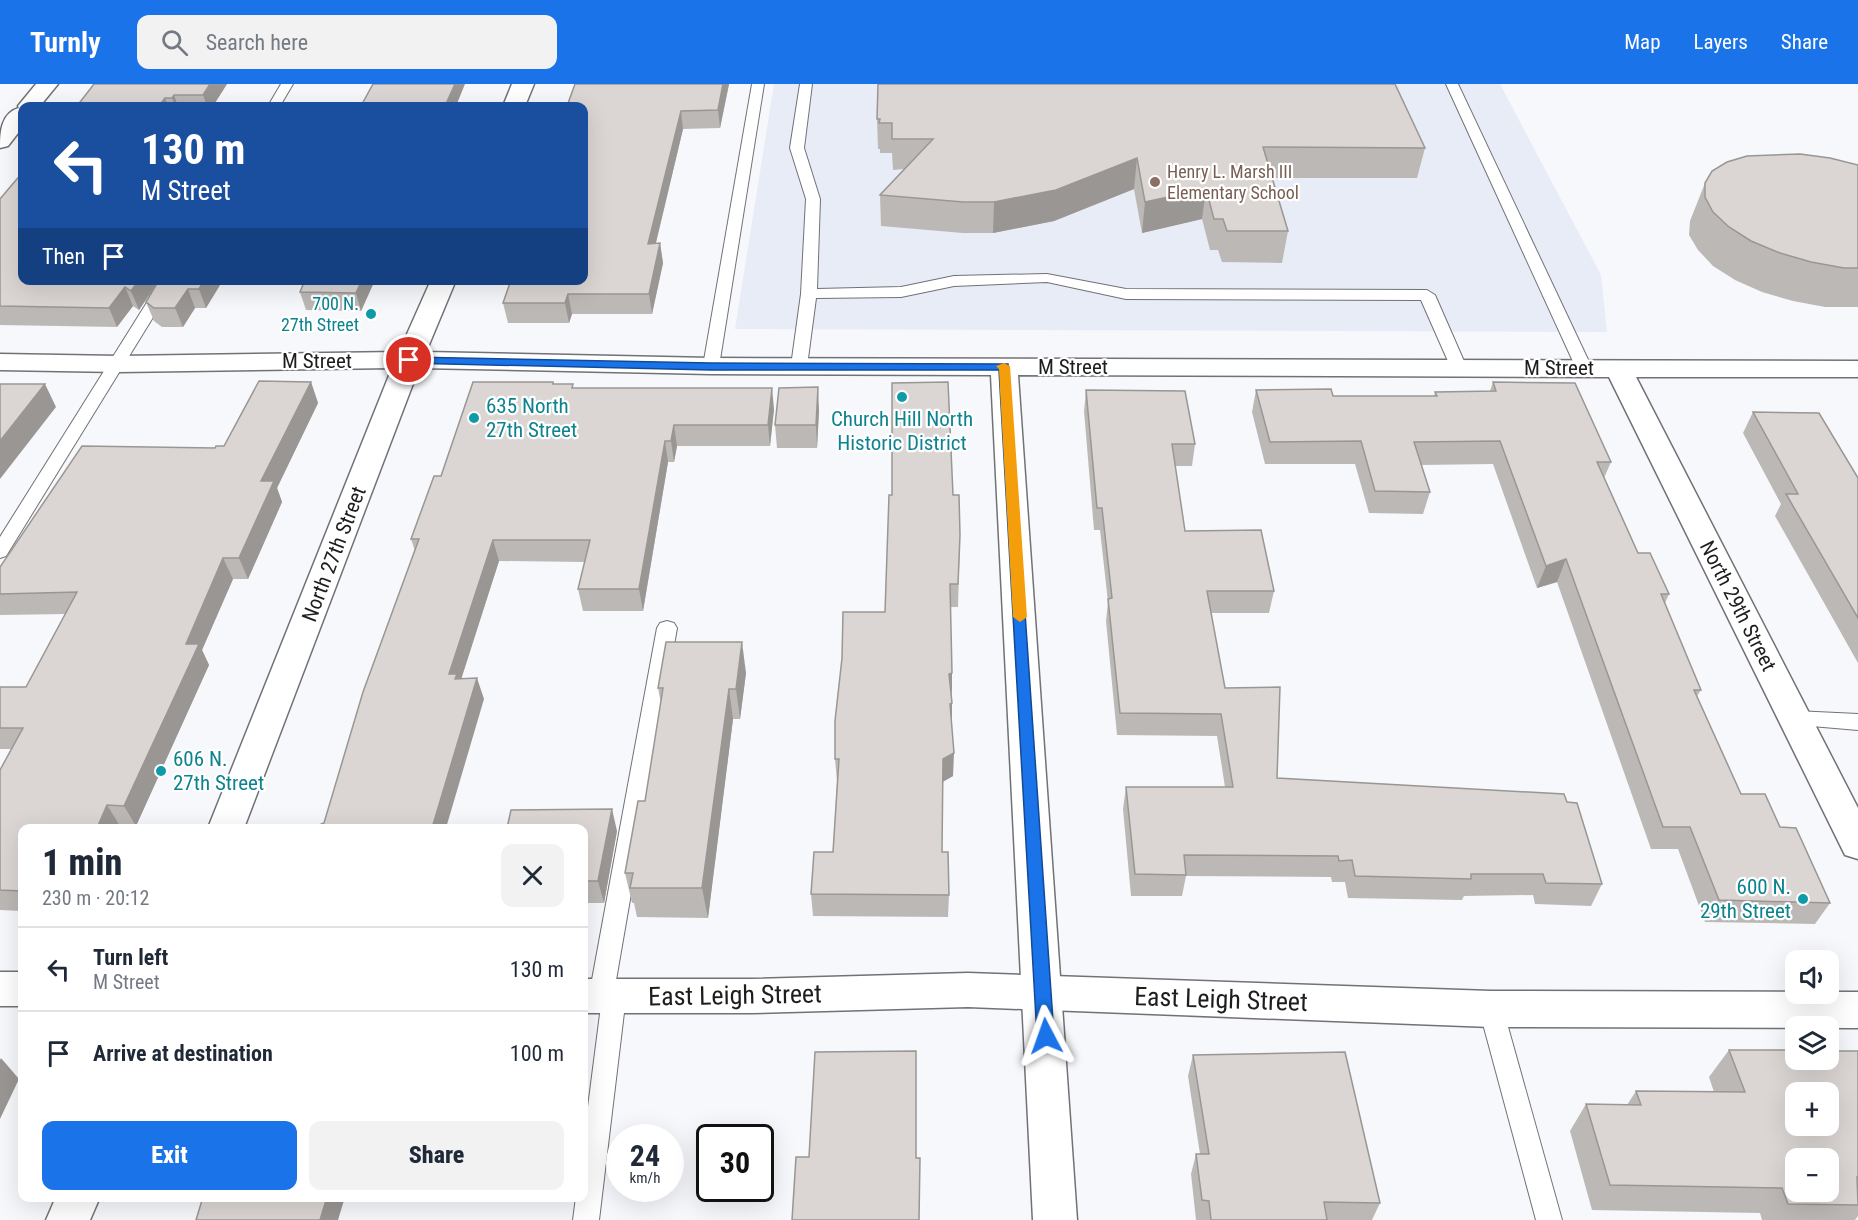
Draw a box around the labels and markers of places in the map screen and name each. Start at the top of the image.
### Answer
place label: Henry L. Marsh III Elementary School [1167,161,1299,203]
marker: Henry L. Marsh III Elementary School [1148,175,1162,189]
place label: 700 N. 27th Street [281,293,359,335]
marker: 700 N. 27th Street [364,307,378,321]
pin [383,334,434,385]
marker: Church Hill North Historic District [895,390,909,404]
place label: 635 North 27th Street [486,394,577,442]
place label: Church Hill North Historic District [831,407,973,455]
marker: 635 North 27th Street [467,411,481,425]
place label: 606 N. 27th Street [173,747,264,795]
marker: 606 N. 27th Street [154,764,168,778]
place label: 600 N. 29th Street [1700,875,1791,923]
marker: 600 N. 29th Street [1796,892,1810,906]

